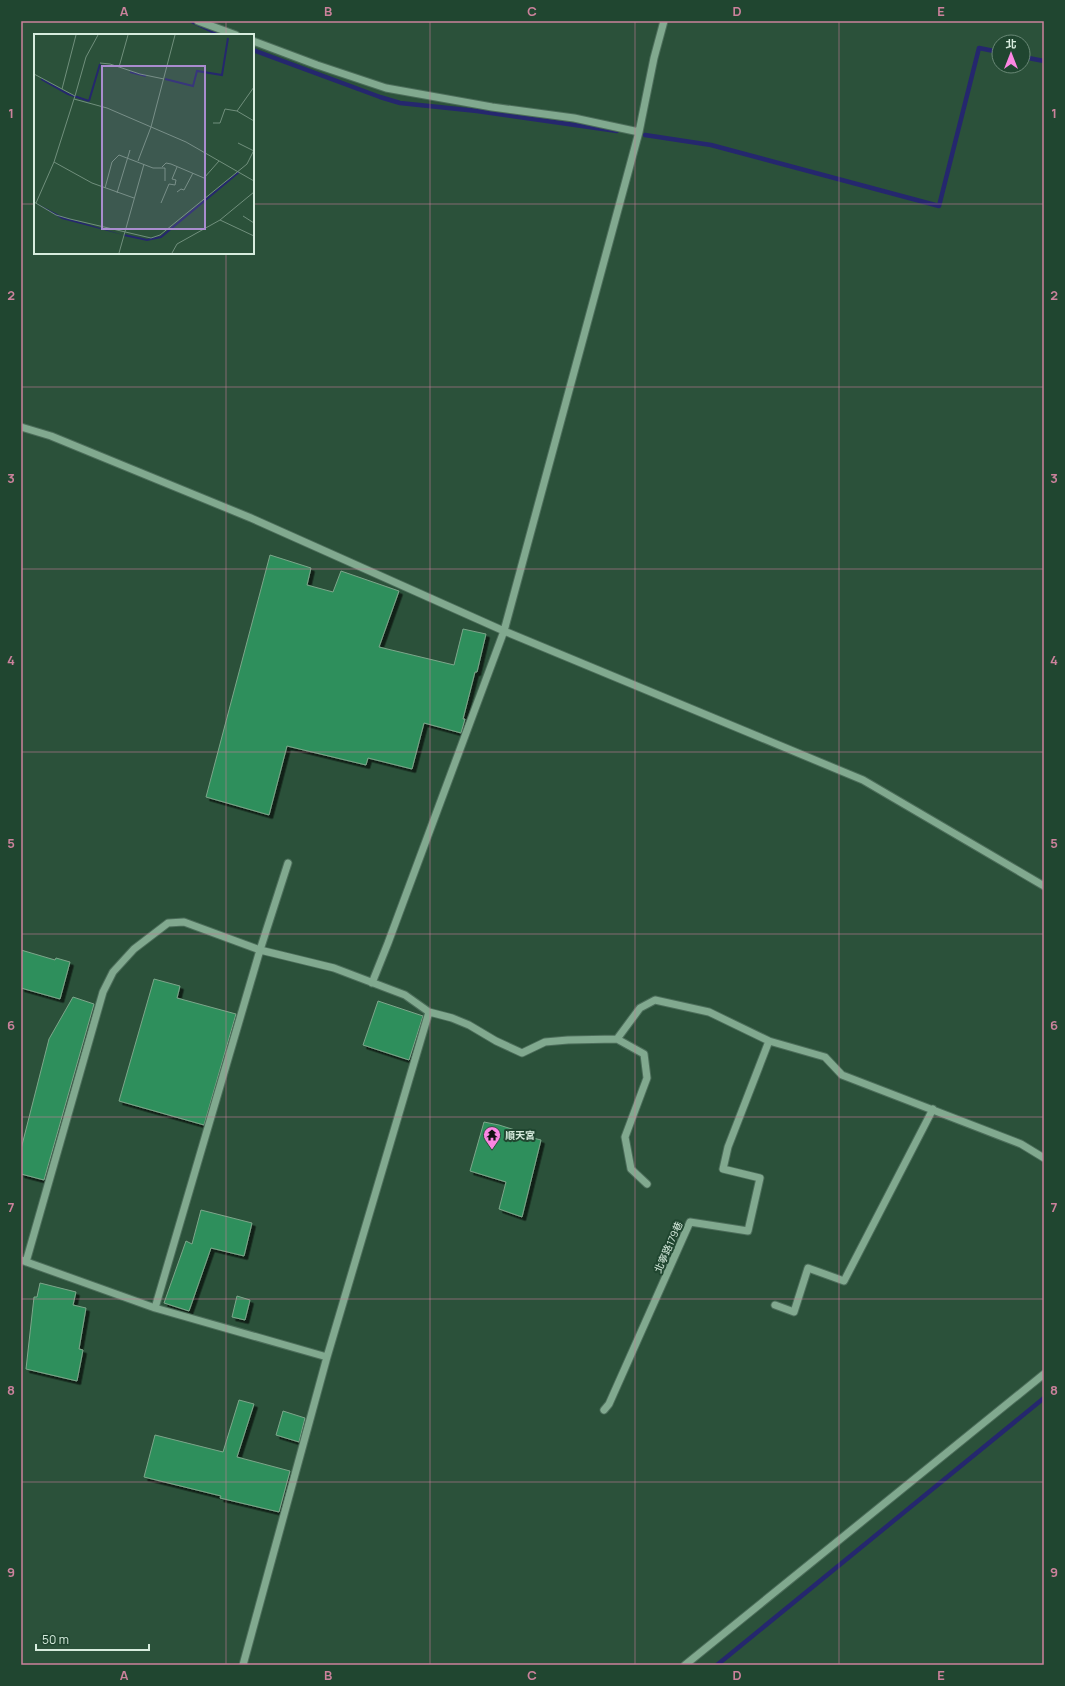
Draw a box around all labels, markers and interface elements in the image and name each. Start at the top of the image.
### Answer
text: A [120,2,129,20]
text: B [324,2,332,20]
text: C [527,2,537,20]
text: D [732,2,742,20]
text: E [937,2,945,20]
inset map [34,34,254,254]
north arrow [991,34,1031,74]
text: 北 [1006,36,1017,51]
text: 1 [8,104,14,122]
text: 1 [1051,104,1057,122]
text: 2 [7,286,15,304]
text: 2 [1050,286,1058,304]
text: 3 [7,469,15,487]
text: 3 [1050,469,1058,487]
text: 4 [7,651,15,669]
text: 4 [1050,651,1058,669]
text: 5 [7,834,15,852]
text: 5 [1050,834,1058,852]
text: 6 [7,1016,15,1034]
text: 6 [1050,1016,1058,1034]
temple icon: 順天宮 [482,1125,502,1150]
place label: 順天宮 [505,1128,535,1142]
text: 7 [8,1198,15,1216]
text: 7 [1051,1198,1058,1216]
street label: 北寧路179巷 [650,1219,686,1275]
text: 8 [7,1381,15,1399]
text: 8 [1050,1381,1058,1399]
text: 9 [7,1563,15,1581]
text: 9 [1050,1563,1058,1581]
scale bar [36,1626,149,1652]
text: 50 m [42,1631,69,1648]
text: A [120,1666,129,1684]
text: B [324,1666,332,1684]
text: C [527,1666,537,1684]
text: D [732,1666,742,1684]
text: E [937,1666,945,1684]

